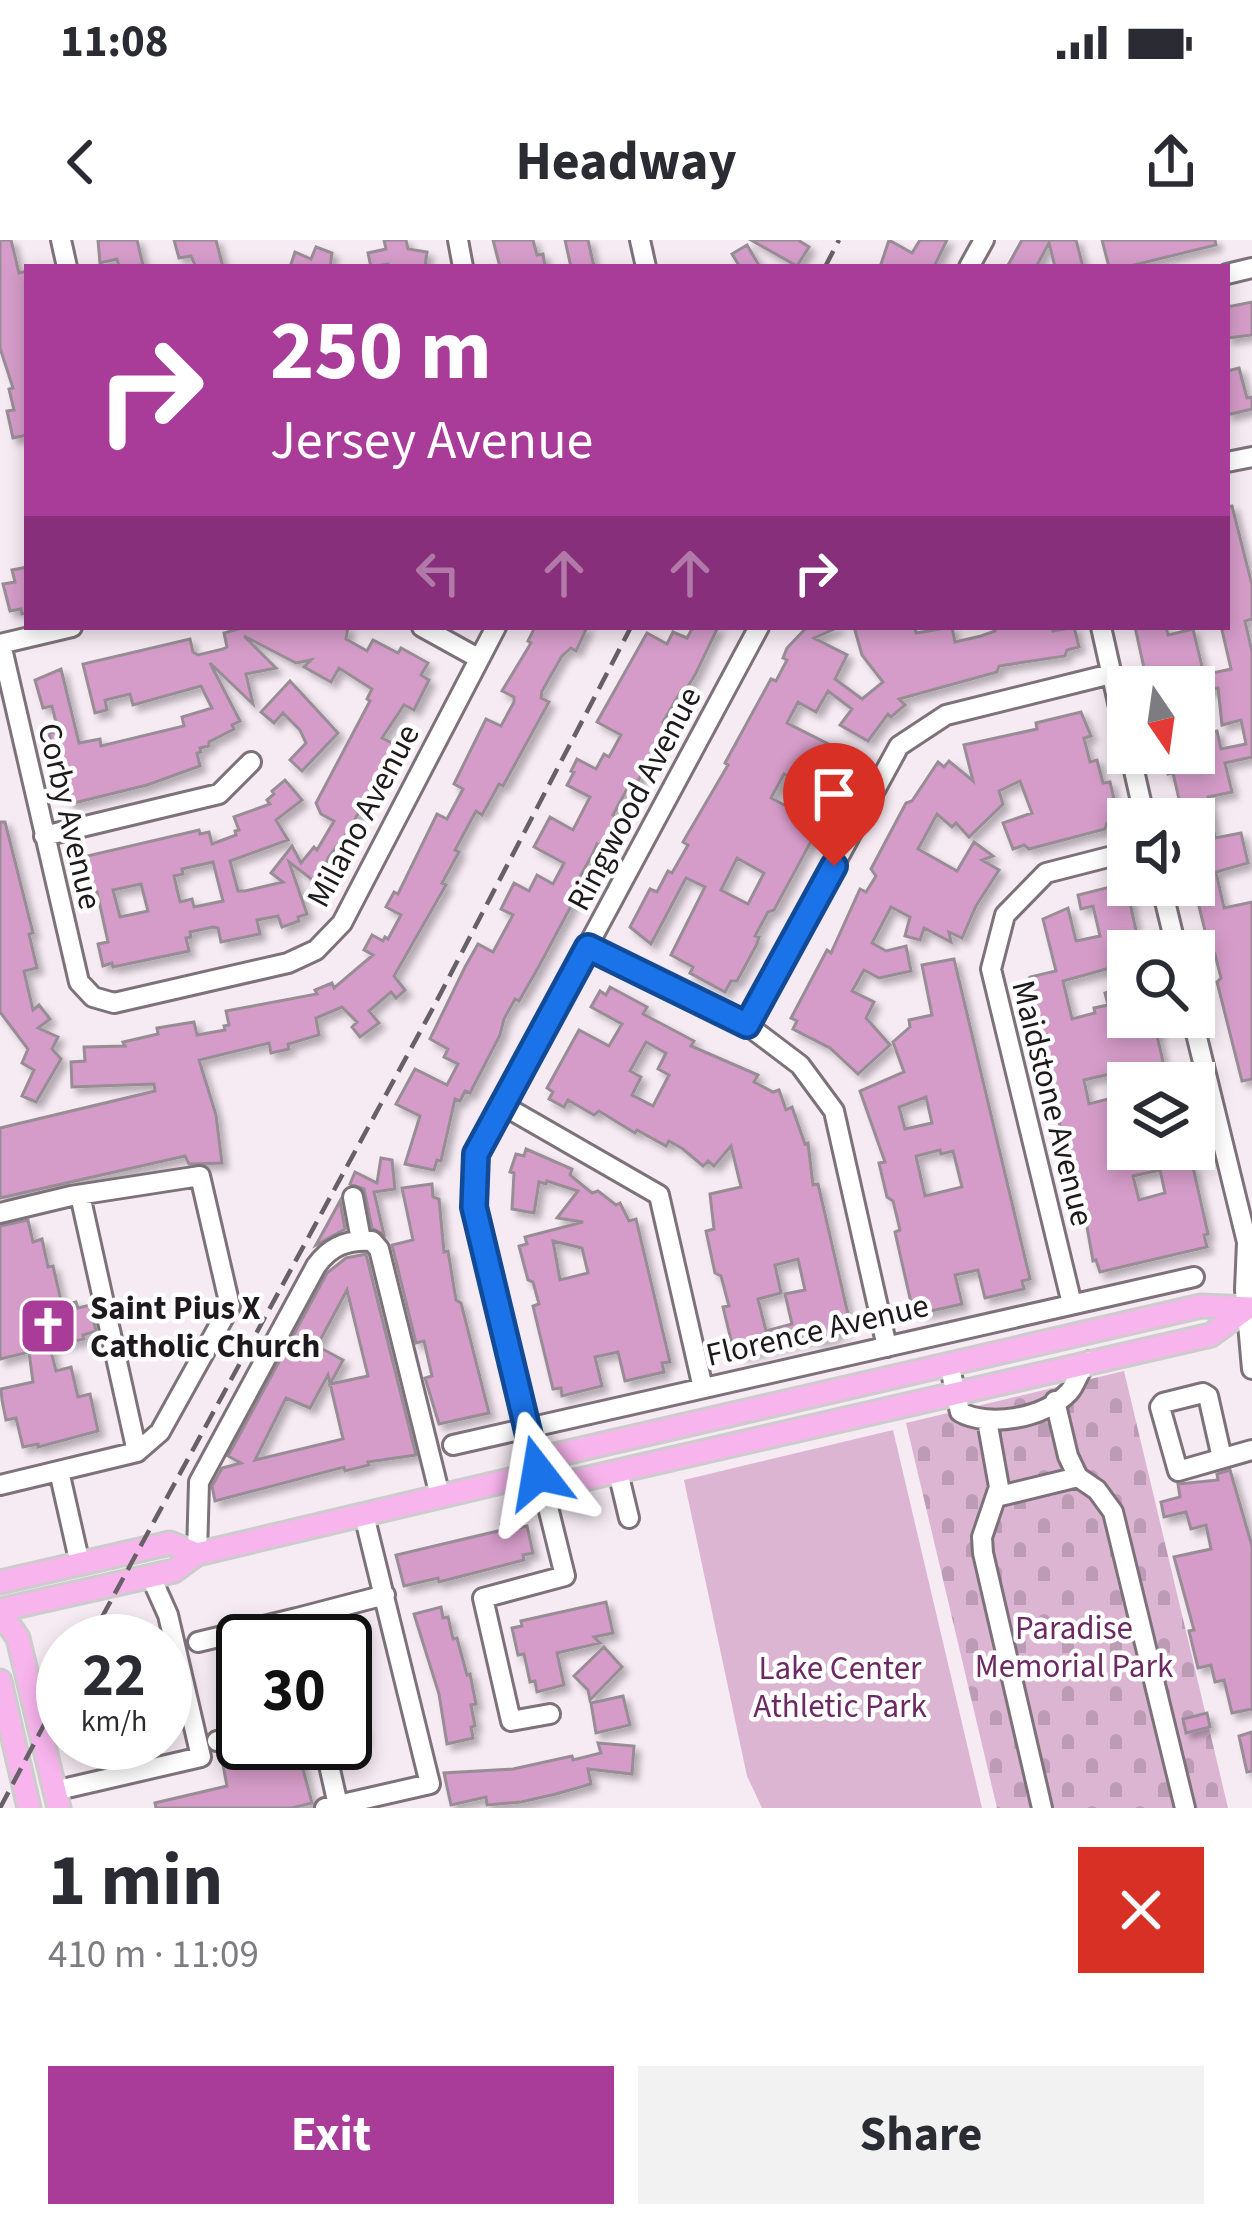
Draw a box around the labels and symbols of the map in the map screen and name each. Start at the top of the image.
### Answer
north arrow [1107,666,1215,774]
street label: Ringwood Avenue [555,678,713,919]
street label: Milano Avenue [295,716,431,916]
street label: Corby Avenue [25,718,114,914]
pin [783,743,885,866]
street label: Maidstone Avenue [999,976,1106,1231]
street label: Florence Avenue [701,1282,933,1379]
place label: Saint Pius X Catholic Church [90,1285,320,1370]
church icon: Saint Pius X Catholic Church [17,1295,79,1357]
position arrow [475,1410,601,1536]
park label: Paradise Memorial Park [975,1605,1174,1690]
speed limit sign: 30 [216,1614,372,1770]
park label: Lake Center Athletic Park [753,1645,927,1730]

